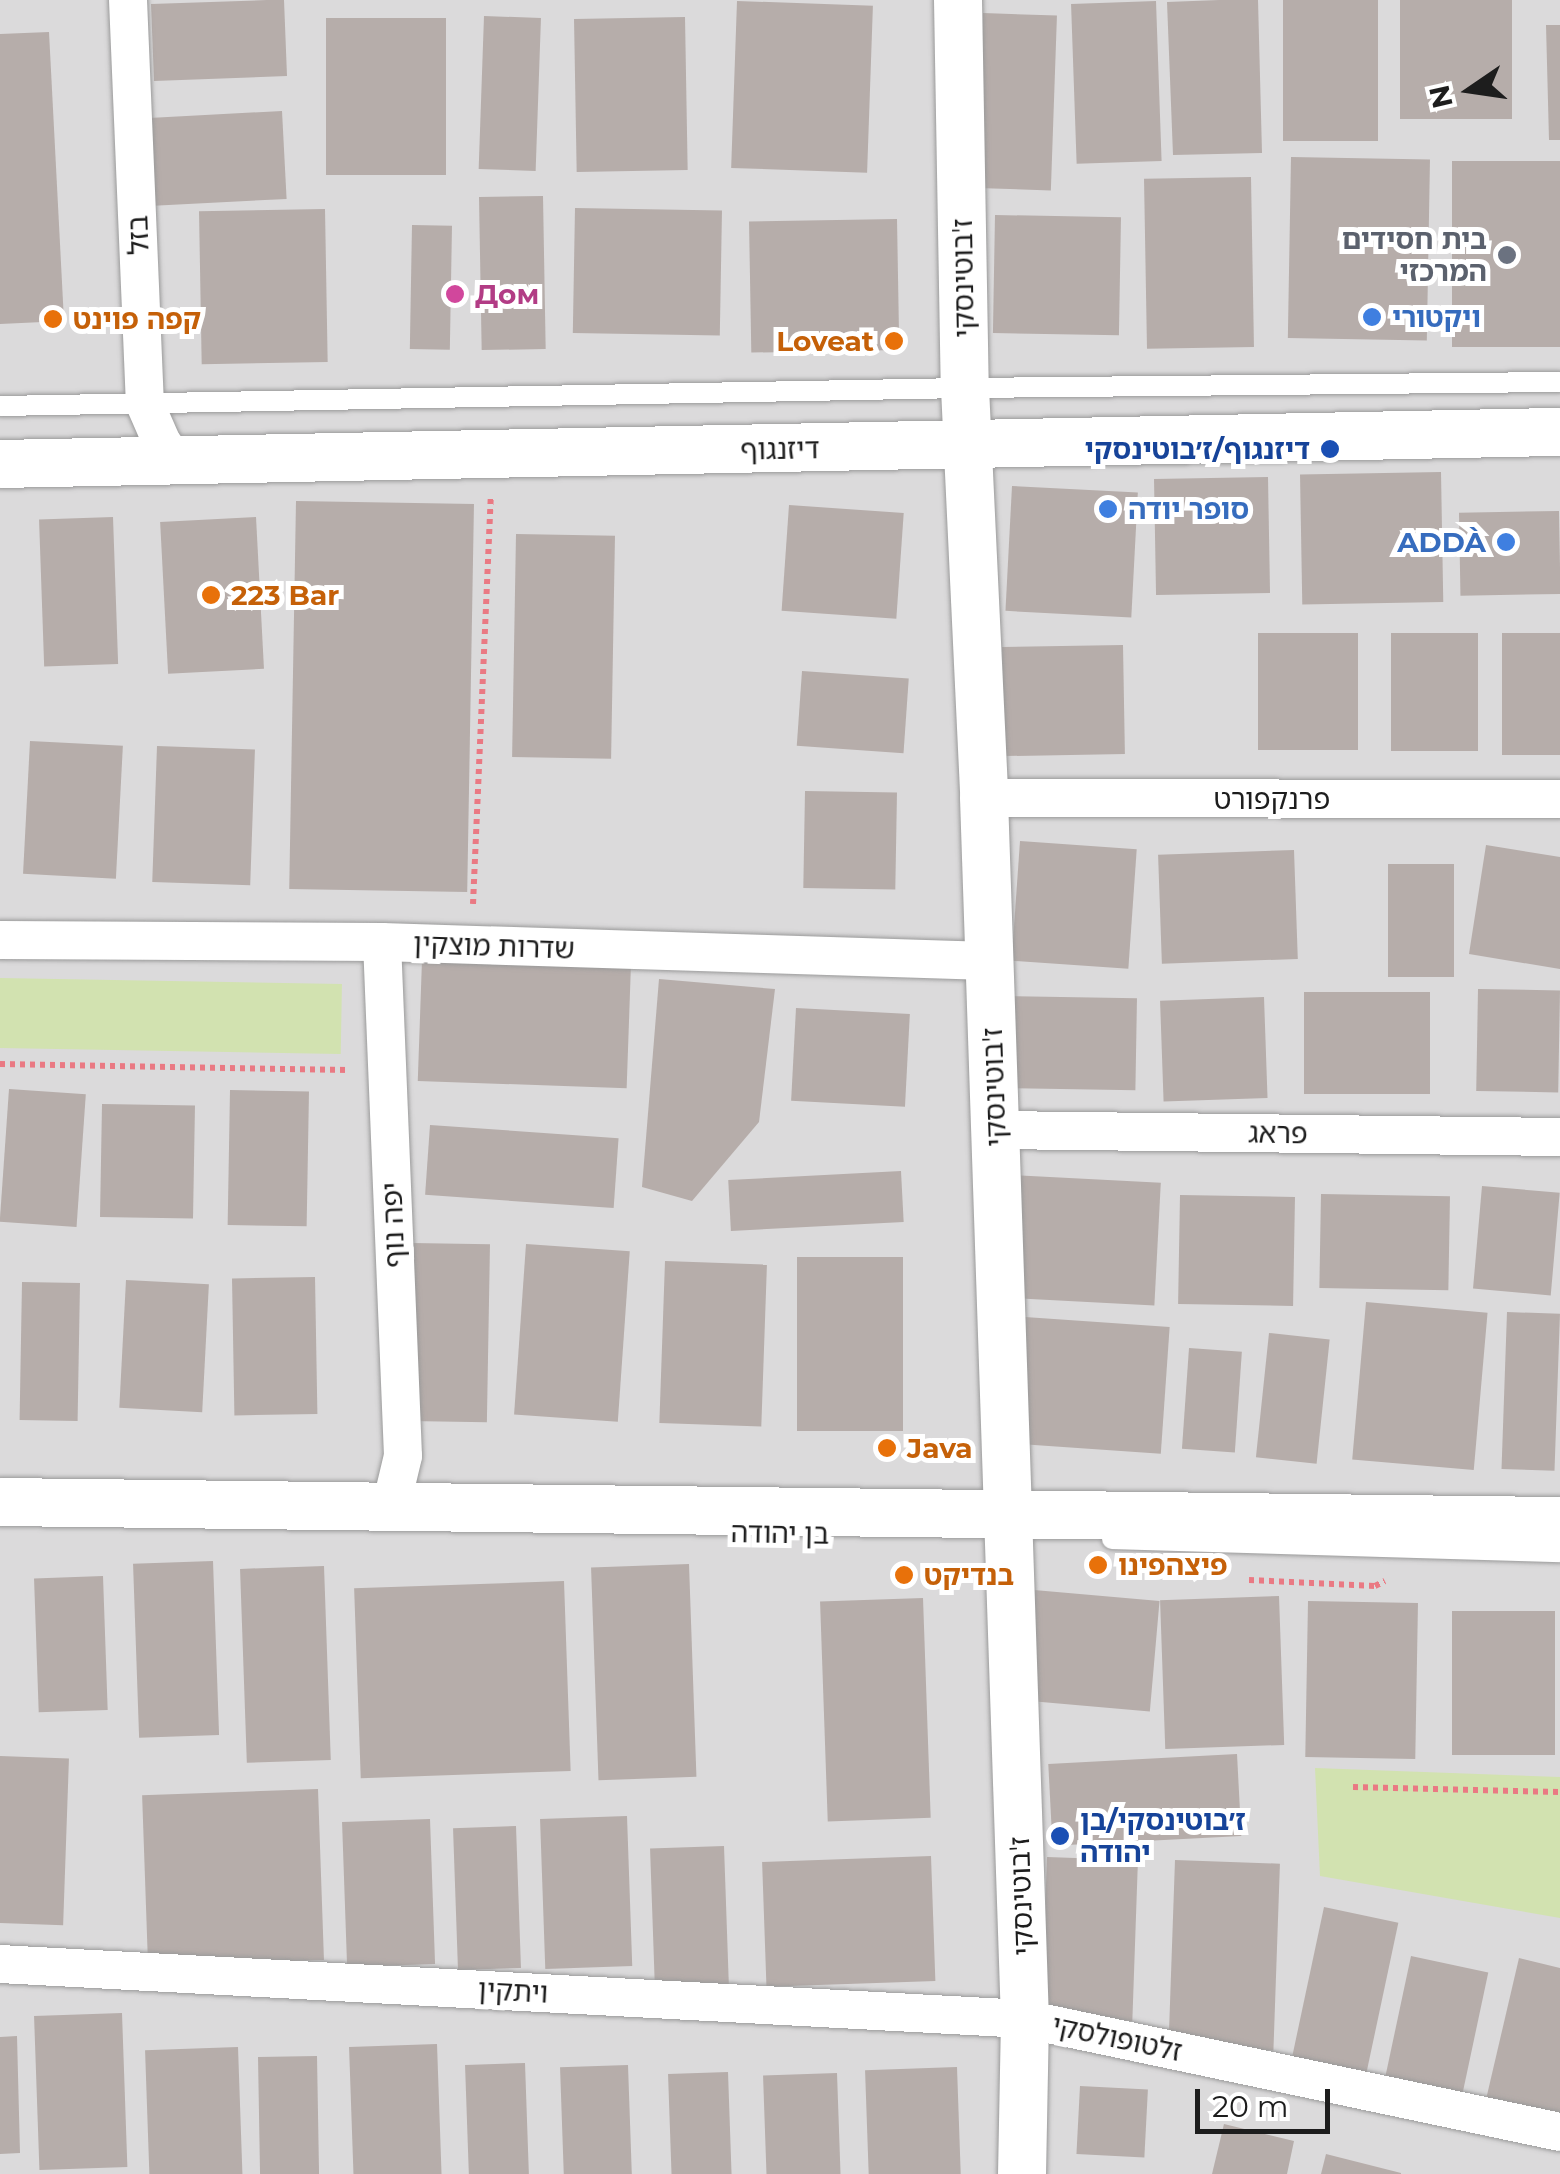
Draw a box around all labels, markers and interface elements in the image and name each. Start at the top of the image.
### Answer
north arrow [1420,40,1520,140]
text: N [1422,82,1460,112]
street label: בזל [121,214,155,256]
street label: ז'בוטינסקי [945,218,981,338]
place label: בית חסידים המרכזי [1342,222,1487,288]
marker: בית חסידים המרכזי [1496,244,1518,266]
place label: Дом [475,277,539,311]
marker: Дом [444,283,466,305]
place label: ויקטורי [1392,300,1481,334]
place label: קפה פוינט [73,302,201,336]
marker: ויקטורי [1361,306,1383,328]
marker: קפה פוינט [42,308,64,330]
place label: Loveat [776,324,874,358]
marker: Loveat [883,330,905,352]
street label: דיזנגוף [740,432,820,466]
place label: דיזנגוף/ז׳בוטינסקי [1085,432,1310,466]
marker: דיזנגוף/ז׳בוטינסקי [1319,438,1341,460]
place label: סופר יודה [1128,492,1249,526]
marker: סופר יודה [1097,498,1119,520]
place label: ADDÀ [1397,525,1486,559]
marker: ADDÀ [1495,531,1517,553]
place label: 223 Bar [231,578,339,612]
marker: 223 Bar [200,584,222,606]
street label: פרנקפורט [1214,782,1330,816]
street label: שדרות מוצקין [413,926,575,966]
street label: ז'בוטינסקי [975,1027,1013,1147]
street label: פראג [1248,1116,1308,1150]
street label: יפה נוף [375,1182,411,1268]
place label: Java [907,1431,973,1465]
marker: Java [876,1437,898,1459]
street label: בן יהודה [731,1515,829,1551]
place label: פיצהפינו [1118,1548,1228,1582]
marker: פיצהפינו [1087,1554,1109,1576]
place label: בנדיקט [924,1558,1014,1592]
marker: בנדיקט [893,1564,915,1586]
place label: ז׳בוטינסקי/בן יהודה [1080,1803,1246,1869]
marker: ז׳בוטינסקי/בן יהודה [1049,1825,1071,1847]
street label: ז'בוטינסקי [1002,1836,1040,1956]
street label: ויתקין [477,1972,549,2010]
street label: זלטופולסקי [1049,2008,1185,2068]
scale bar [1200,2069,1335,2131]
text: 20 m [1212,2088,1289,2125]

